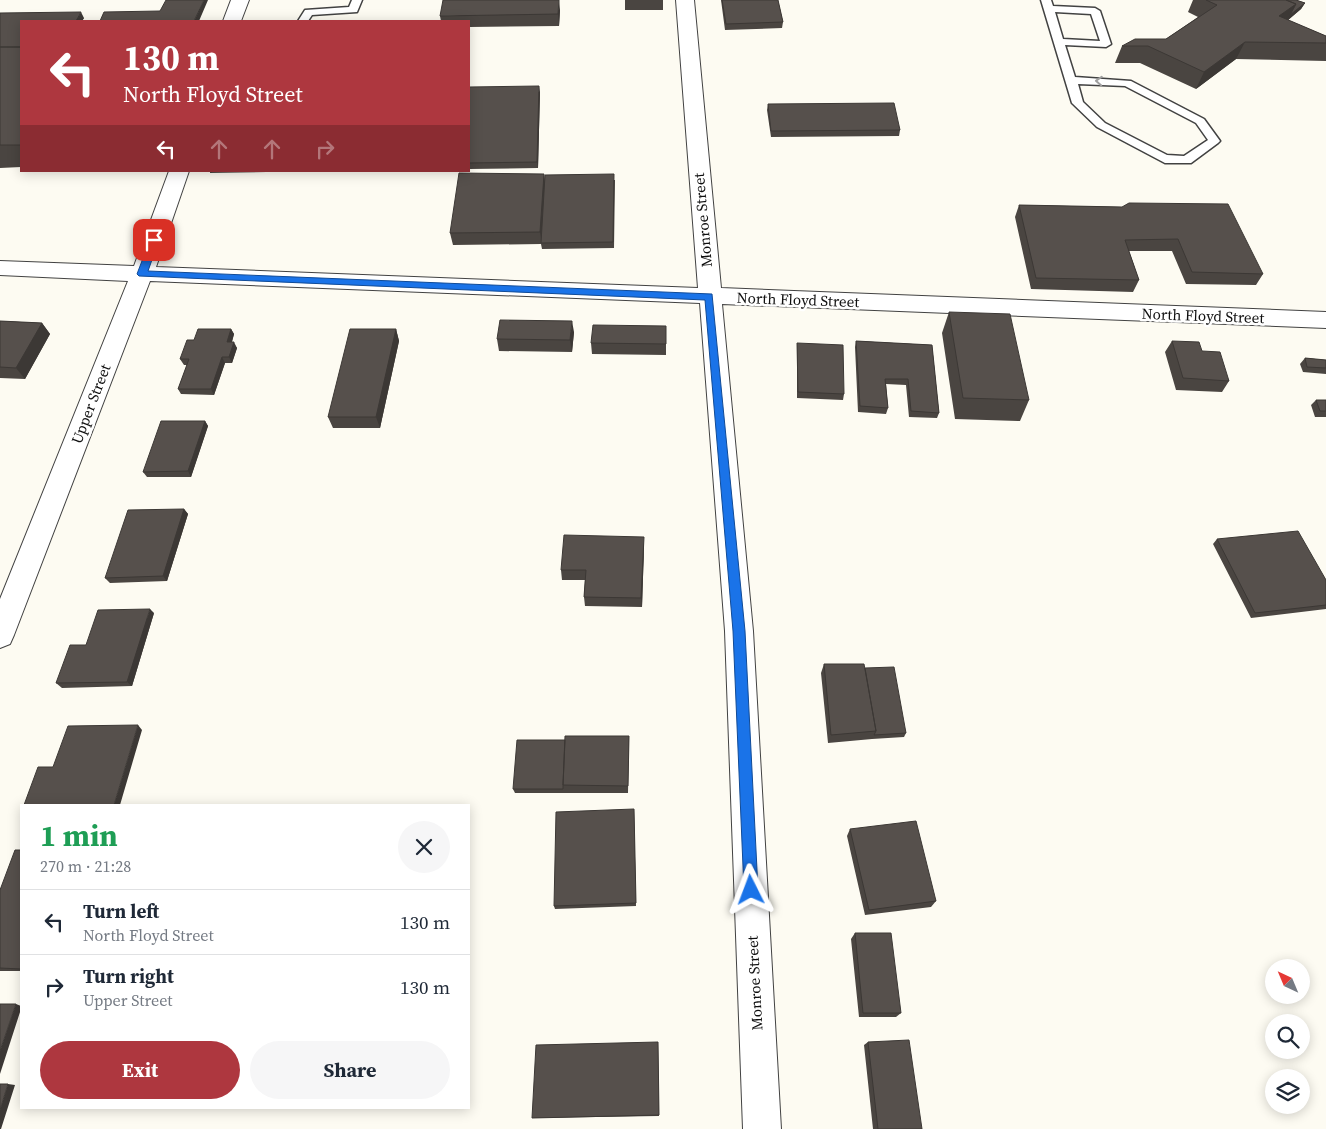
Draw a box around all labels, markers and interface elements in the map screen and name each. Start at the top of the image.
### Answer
text: 130 m [123,34,219,82]
icon: left [40,40,105,105]
one-way arrow [1095,76,1103,87]
text: North Floyd Street [123,79,303,109]
icon: left [152,135,180,163]
icon: ahead [205,135,233,163]
icon: ahead [258,135,286,163]
icon: right [311,135,339,163]
street label: Monroe Street [688,172,717,268]
pin [133,219,175,261]
icon: arrive [140,226,168,254]
street label: North Floyd Street [736,287,860,312]
street label: North Floyd Street [1141,303,1265,328]
street label: Upper Street [66,361,115,447]
text: 1 min [40,815,118,856]
button: close [398,821,450,873]
text: 270 m · 21:28 [40,855,131,877]
position arrow [724,863,776,915]
text: Turn left [83,898,159,924]
icon: left [40,908,68,936]
text: 130 m [400,909,450,935]
text: North Floyd Street [83,924,214,946]
street label: Monroe Street [742,935,767,1031]
north arrow [1265,959,1310,1004]
map controls [1265,959,1310,1114]
text: Turn right [83,963,174,989]
icon: right [40,973,68,1001]
text: 130 m [400,974,450,1000]
text: Upper Street [83,989,173,1011]
button: search [1265,1014,1310,1059]
button: Exit [40,1041,240,1099]
button: Share [250,1041,450,1099]
button: layers [1265,1069,1310,1114]

